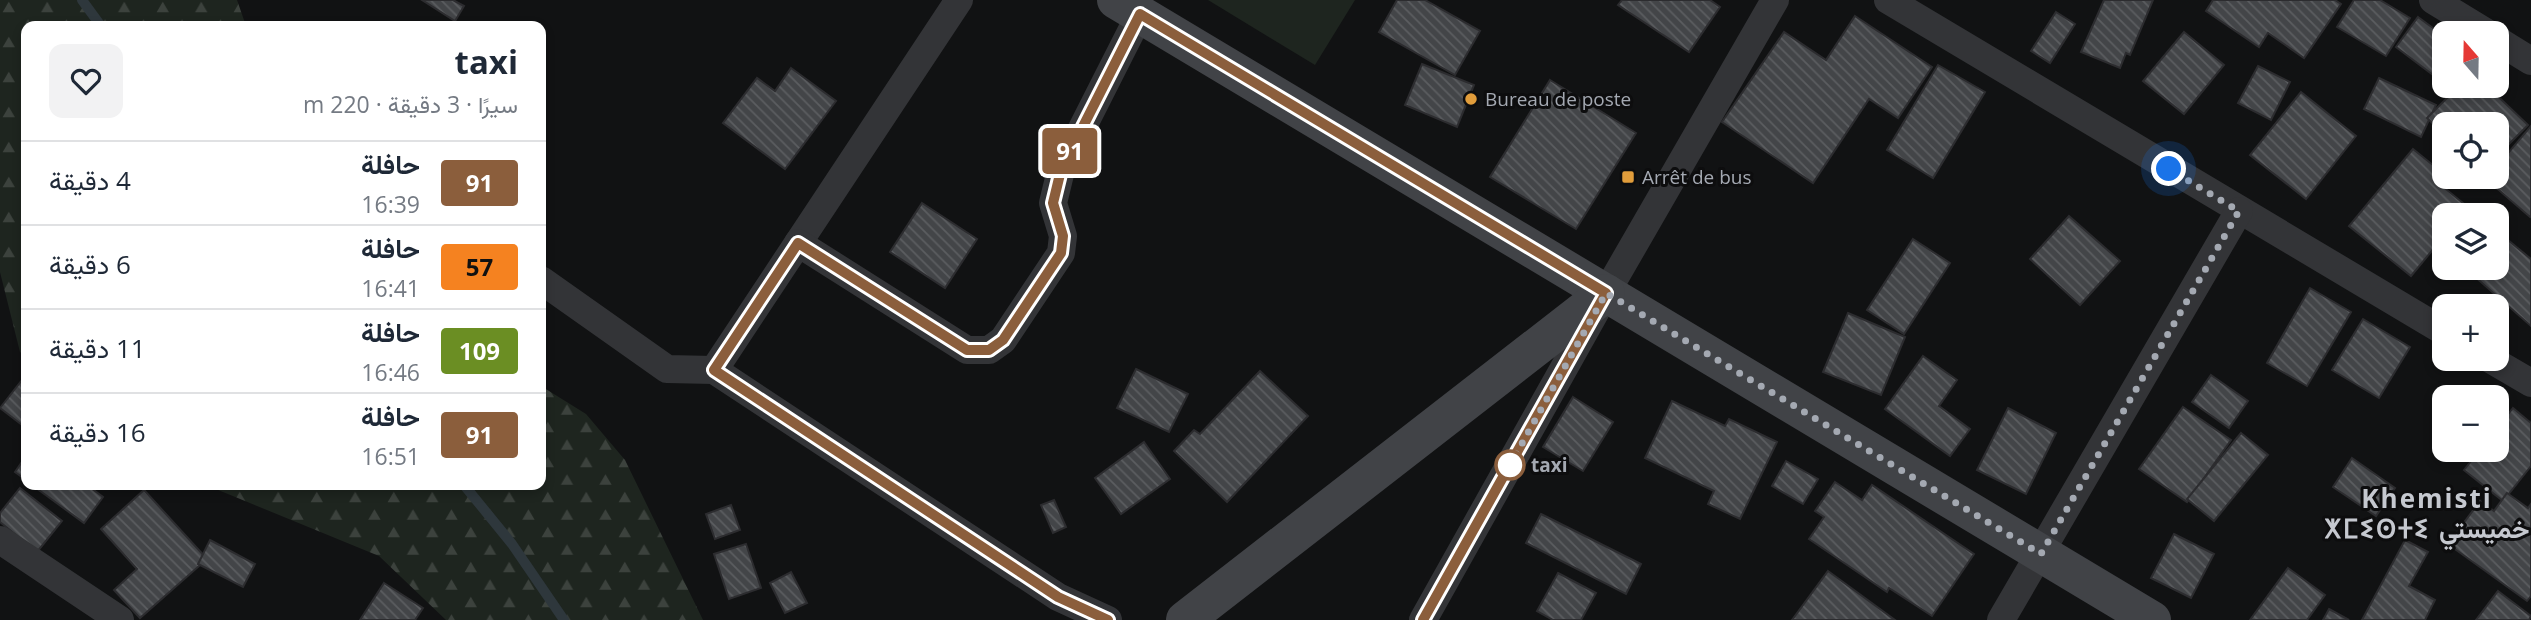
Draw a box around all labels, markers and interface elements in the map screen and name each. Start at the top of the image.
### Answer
north arrow [2432,21,2510,98]
map controls [2432,21,2509,462]
text: taxi [455,39,518,84]
button: heart [49,44,123,118]
place label: Bureau de poste [1485,86,1631,112]
text: سيرًا · 3 دقيقة · 220 m [303,88,518,120]
marker: Bureau de poste [1463,91,1479,107]
button: locate [2432,112,2509,189]
line badge: 91 [1038,128,1102,174]
text: 91 [1056,134,1084,167]
text: حافلة [361,146,420,182]
your location [2151,151,2186,186]
text: 4 دقيقة [49,162,131,198]
place label: Arrêt de bus [1642,164,1751,190]
text: 91 [466,166,493,199]
marker: Arrêt de bus [1620,169,1636,185]
text: 16:39 [361,188,420,220]
button: layers [2432,203,2509,280]
text: حافلة [361,230,420,266]
text: 6 دقيقة [49,246,131,282]
text: 57 [466,250,493,283]
text: 16:41 [361,272,420,304]
button: + [2432,294,2509,371]
text: حافلة [361,314,420,350]
text: 11 دقيقة [49,330,146,366]
text: 109 [459,334,500,367]
text: 16:46 [361,356,420,388]
button: − [2432,385,2509,462]
text: حافلة [361,398,420,434]
text: 16 دقيقة [49,414,146,450]
text: 91 [466,418,493,451]
text: 16:51 [361,440,420,472]
marker: taxi [1495,450,1525,480]
place label: taxi [1531,452,1568,478]
district label: Khemisti ⵅⵎⵉⵙⵜⵉ خميستي [2324,480,2530,551]

